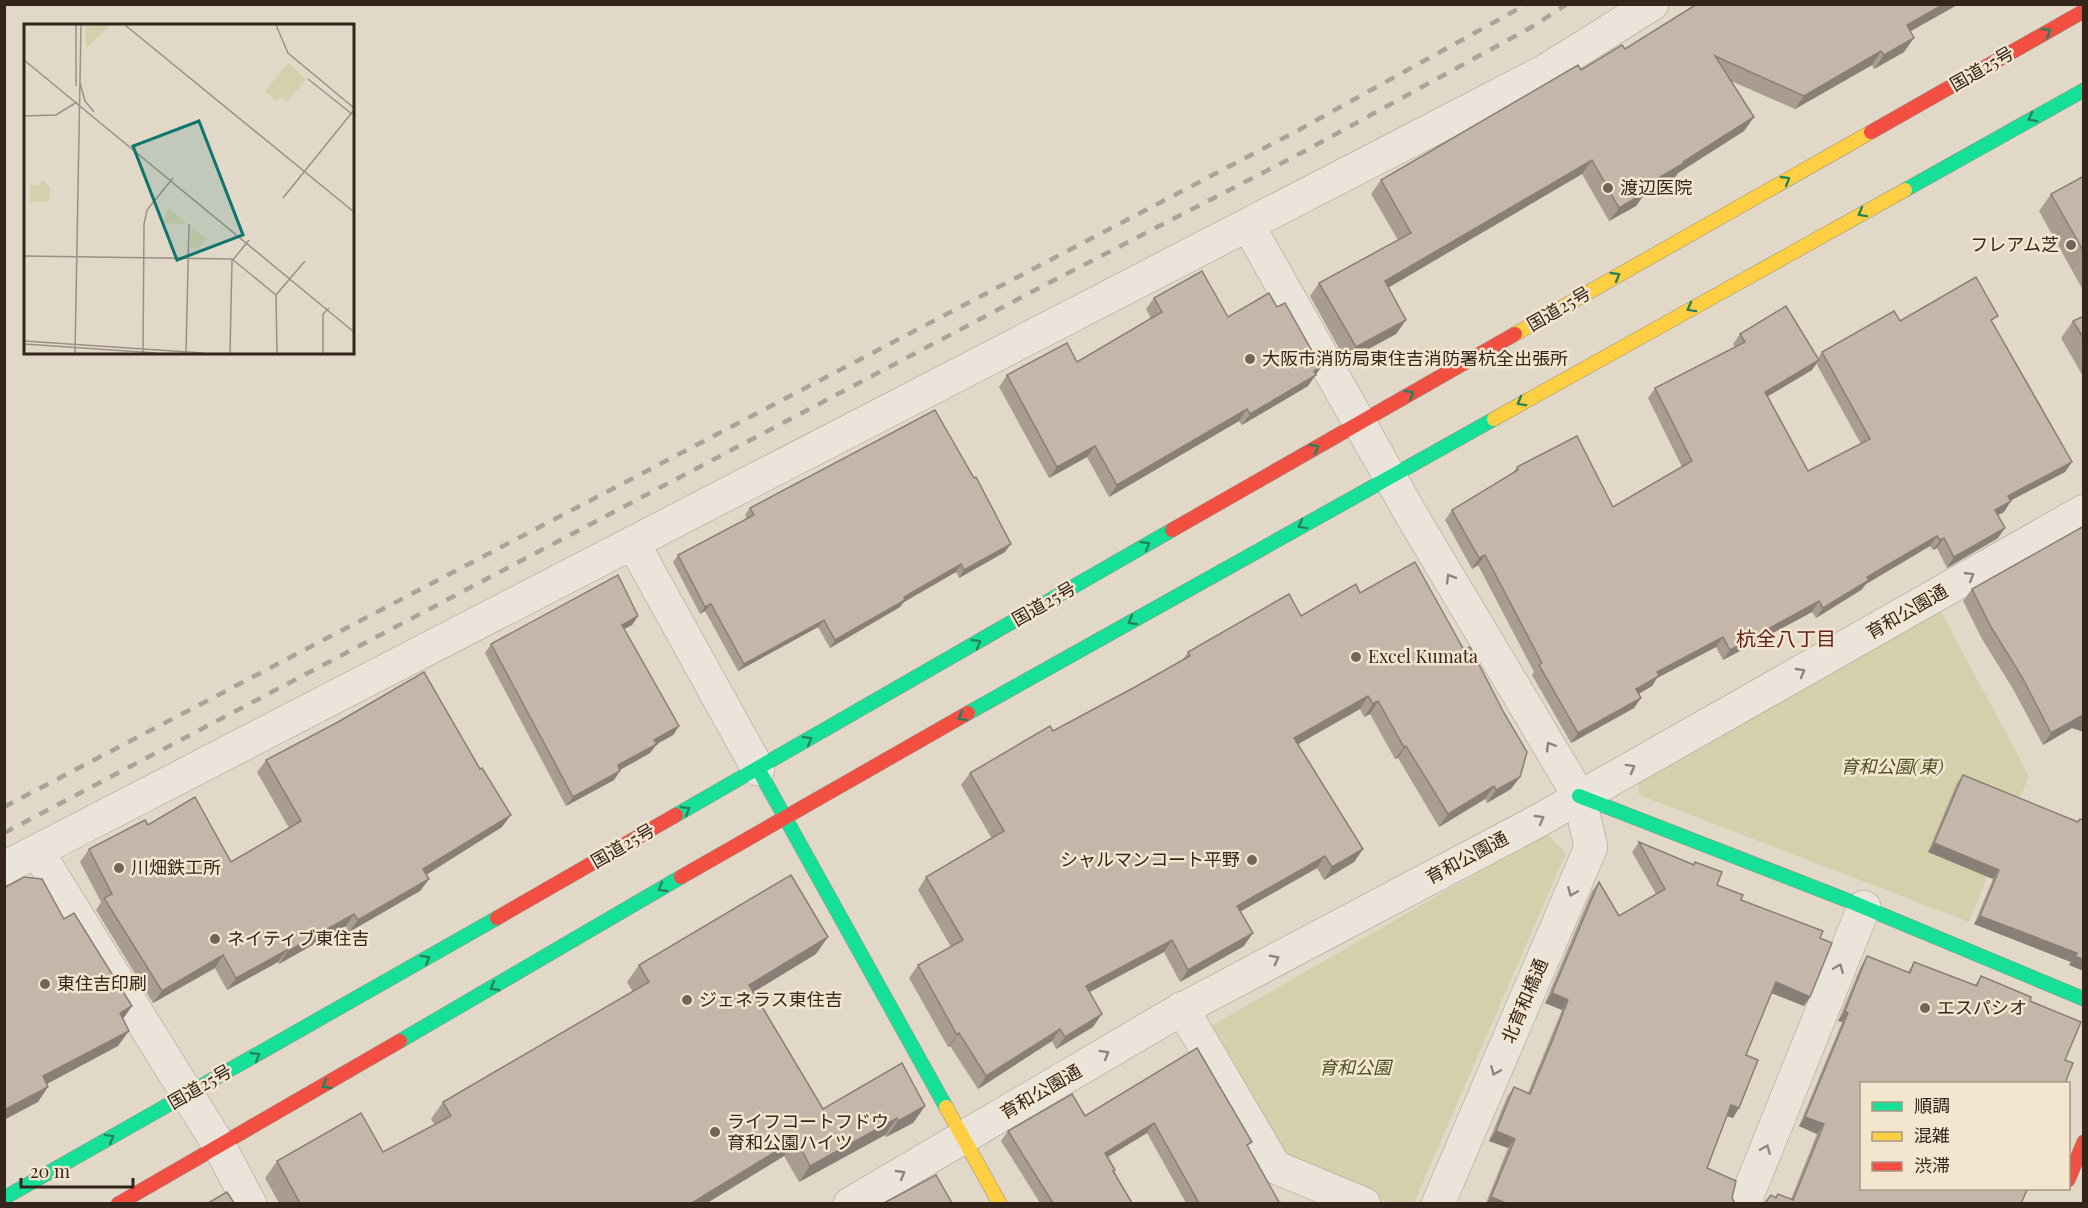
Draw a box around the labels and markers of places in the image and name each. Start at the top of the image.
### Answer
place label: 渡辺医院 [1620,175,1692,199]
marker: 渡辺医院 [1601,181,1615,195]
place label: フレアム芝 [1970,232,2059,256]
marker: フレアム芝 [2064,238,2078,252]
place label: 大阪市消防局東住吉消防署杭全出張所 [1262,346,1568,370]
marker: 大阪市消防局東住吉消防署杭全出張所 [1243,352,1257,366]
place label: Excel Kumata [1368,644,1478,668]
marker: Excel Kumata [1349,650,1363,664]
place label: シャルマンコート平野 [1060,847,1240,871]
marker: シャルマンコート平野 [1245,853,1259,867]
place label: 川畑鉄工所 [131,855,221,879]
marker: 川畑鉄工所 [112,861,126,875]
place label: ネイティブ東住吉 [227,926,370,950]
marker: ネイティブ東住吉 [208,932,222,946]
place label: 東住吉印刷 [57,971,147,995]
marker: 東住吉印刷 [38,977,52,991]
place label: ジェネラス東住吉 [699,987,843,1011]
marker: ジェネラス東住吉 [680,993,694,1007]
place label: エスパシオ [1937,995,2027,1019]
marker: エスパシオ [1918,1001,1932,1015]
place label: ライフコートフドウ 育和公園ハイツ [727,1109,889,1154]
marker: ライフコートフドウ 育和公園ハイツ [708,1125,722,1139]

